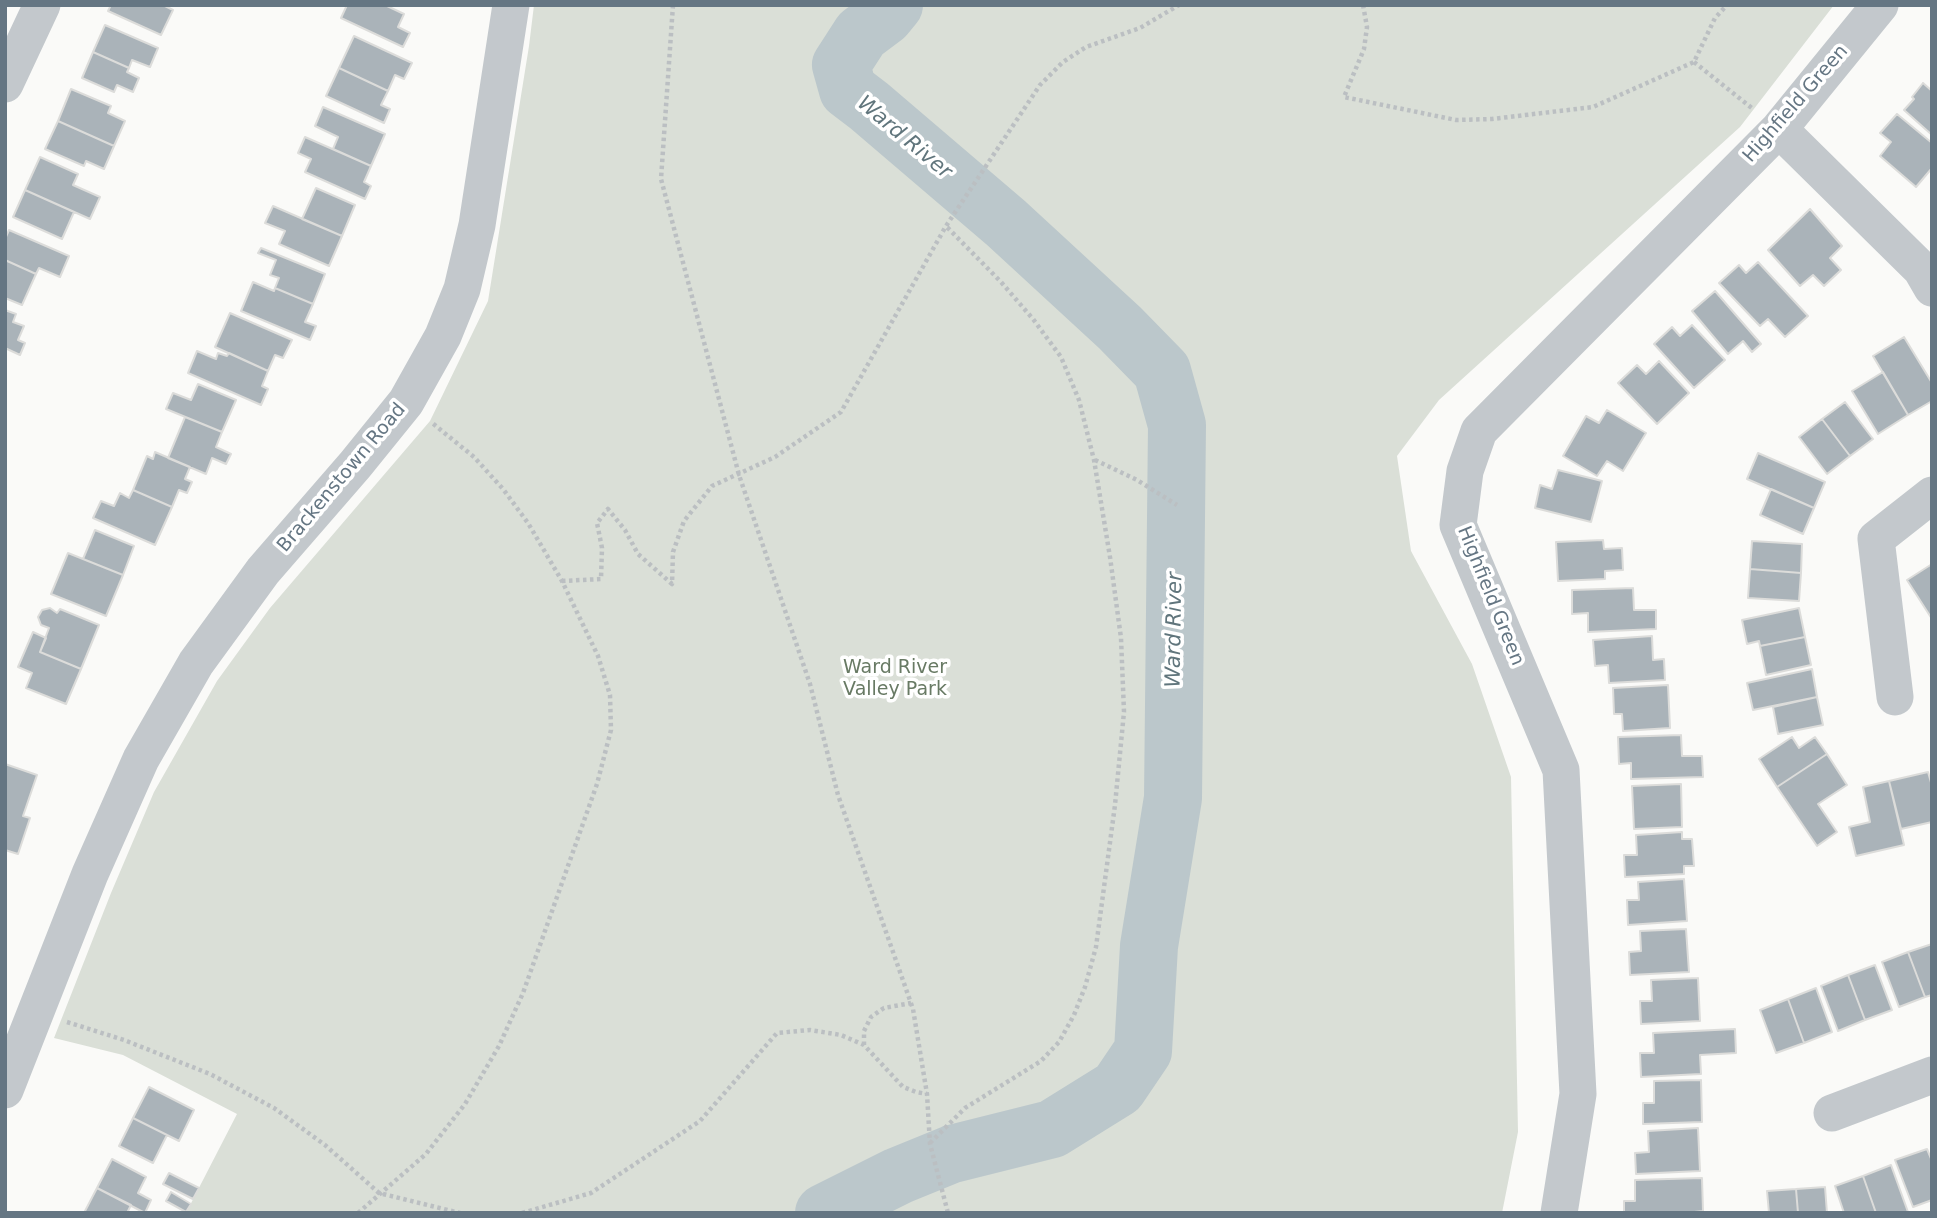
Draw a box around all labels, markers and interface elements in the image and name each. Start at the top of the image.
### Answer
street label: Highfield Green [1739,41,1853,167]
water label: Ward River [852,91,956,185]
street label: Brackenstown Road [273,399,411,557]
street label: Highfield Green [1452,523,1528,669]
water label: Ward River [1161,572,1189,688]
park label: Ward River Valley Park [843,657,947,701]

